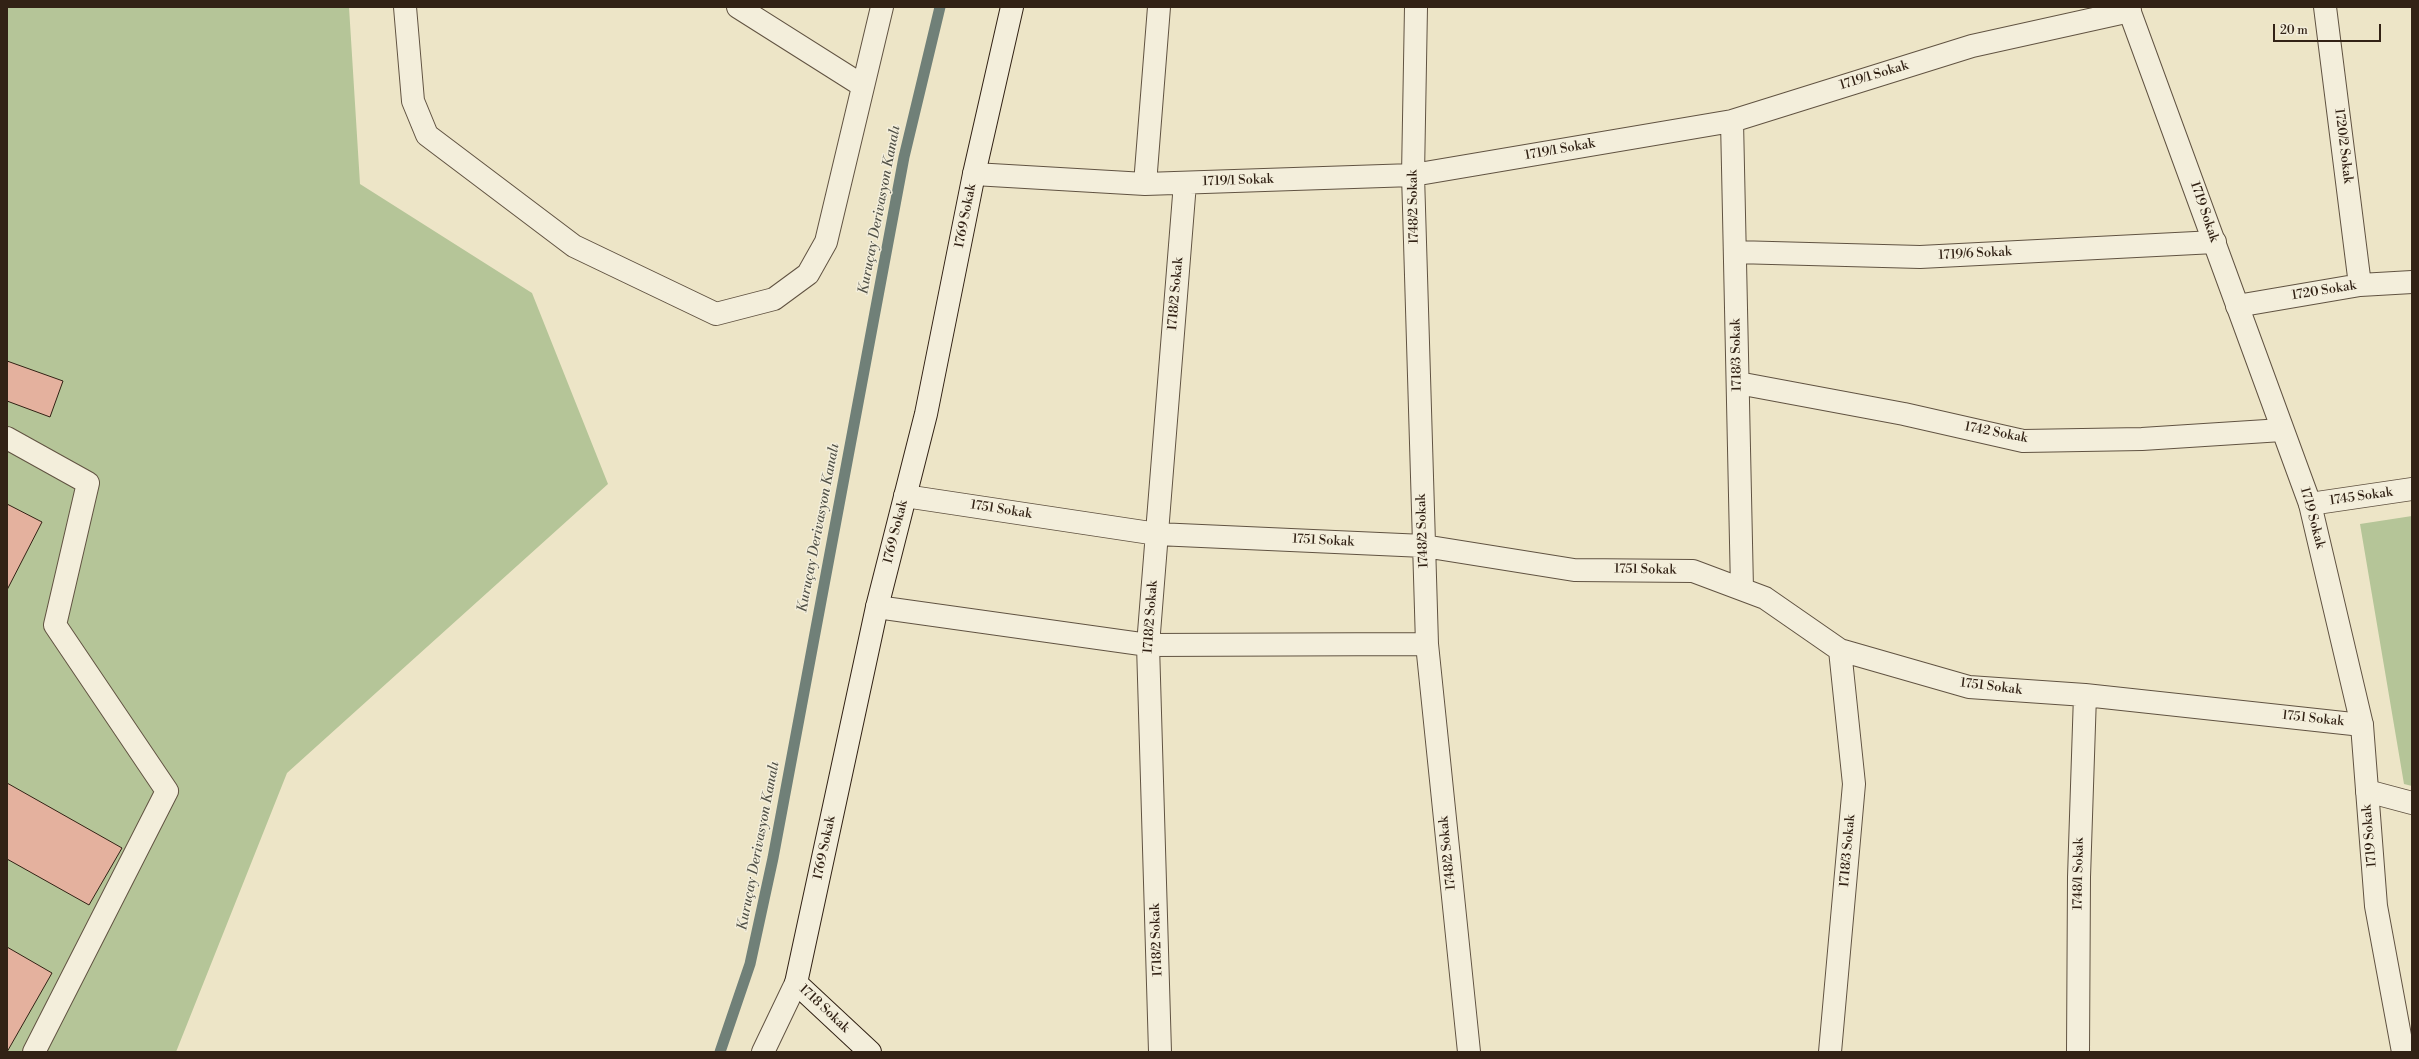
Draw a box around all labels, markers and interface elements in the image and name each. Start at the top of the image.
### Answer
scale bar [2275,16,2383,42]
text: 20 m [2280,23,2308,38]
street label: 1719/1 Sokak [1838,58,1910,94]
street label: 1720/2 Sokak [2331,108,2355,184]
water label: Kuruçay Derivasyon Kanalı [855,124,905,296]
street label: 1719/1 Sokak [1524,136,1596,164]
street label: 1748/2 Sokak [1406,170,1422,244]
street label: 1719/1 Sokak [1202,172,1274,190]
street label: 1719 Sokak [2186,180,2222,244]
street label: 1769 Sokak [952,183,980,249]
street label: 1719/6 Sokak [1938,244,2012,264]
street label: 1718/2 Sokak [1165,257,1187,331]
street label: 1720 Sokak [2291,278,2357,304]
street label: 1718/3 Sokak [1729,318,1745,392]
street label: 1742 Sokak [1963,419,2029,447]
water label: Kuruçay Derivasyon Kanalı [794,442,844,614]
street label: 1745 Sokak [2328,485,2394,509]
street label: 1719 Sokak [2296,486,2328,550]
street label: 1748/2 Sokak [1414,494,1432,568]
street label: 1751 Sokak [969,497,1033,523]
street label: 1769 Sokak [881,499,911,565]
street label: 1751 Sokak [1292,532,1354,550]
street label: 1751 Sokak [1614,562,1676,578]
street label: 1718/2 Sokak [1141,580,1161,654]
street label: 1751 Sokak [1959,675,2023,699]
street label: 1751 Sokak [2281,708,2345,730]
water label: Kuruçay Derivasyon Kanalı [734,760,784,932]
street label: 1719 Sokak [2359,804,2381,868]
street label: 1718/3 Sokak [1837,814,1859,888]
street label: 1769 Sokak [811,815,839,881]
street label: 1748/2 Sokak [1436,815,1460,891]
street label: 1748/1 Sokak [2071,838,2087,910]
street label: 1718/2 Sokak [1148,903,1166,977]
street label: 1718 Sokak [796,982,852,1036]

